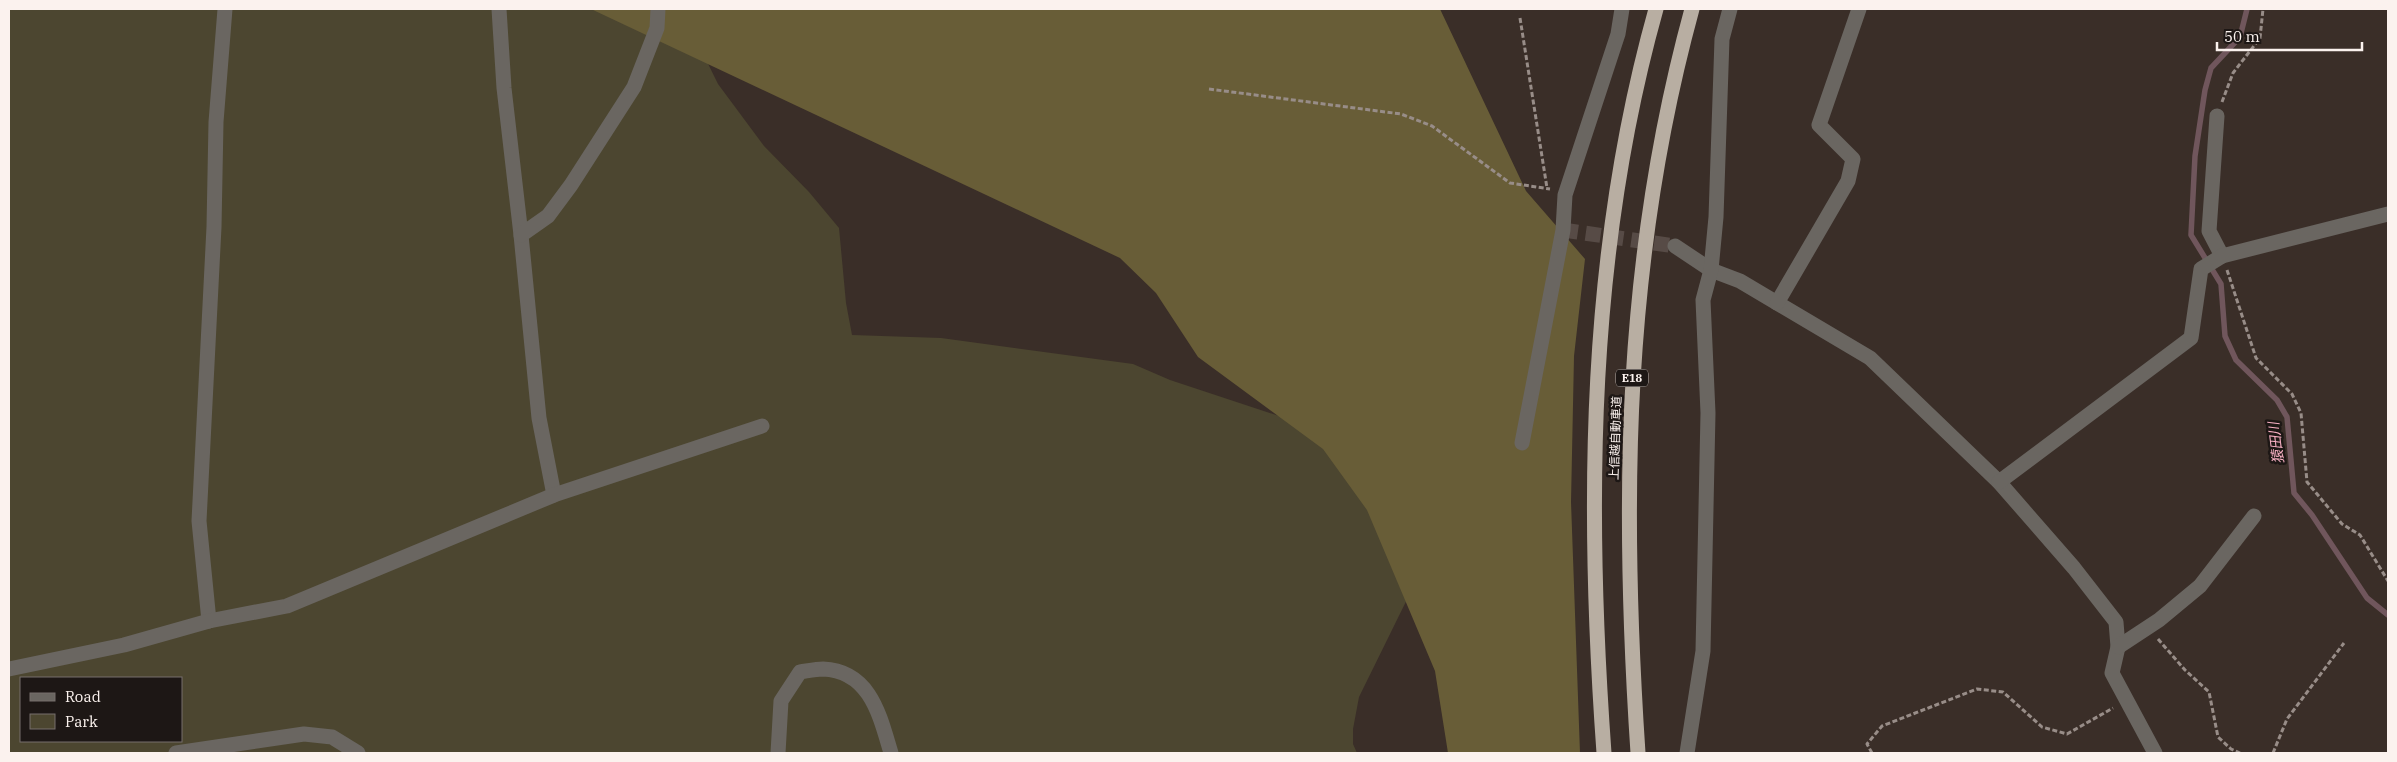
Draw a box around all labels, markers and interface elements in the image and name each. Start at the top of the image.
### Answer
scale bar [2217,20,2362,52]
text: 50 m [2224,27,2260,46]
road number: E18 [1616,369,1648,386]
street label: 上信越自動車道 [1606,396,1624,480]
water label: 猿田川 [2264,419,2287,465]
legend [20,677,182,742]
text: Road [65,687,101,706]
text: Park [65,712,98,731]

